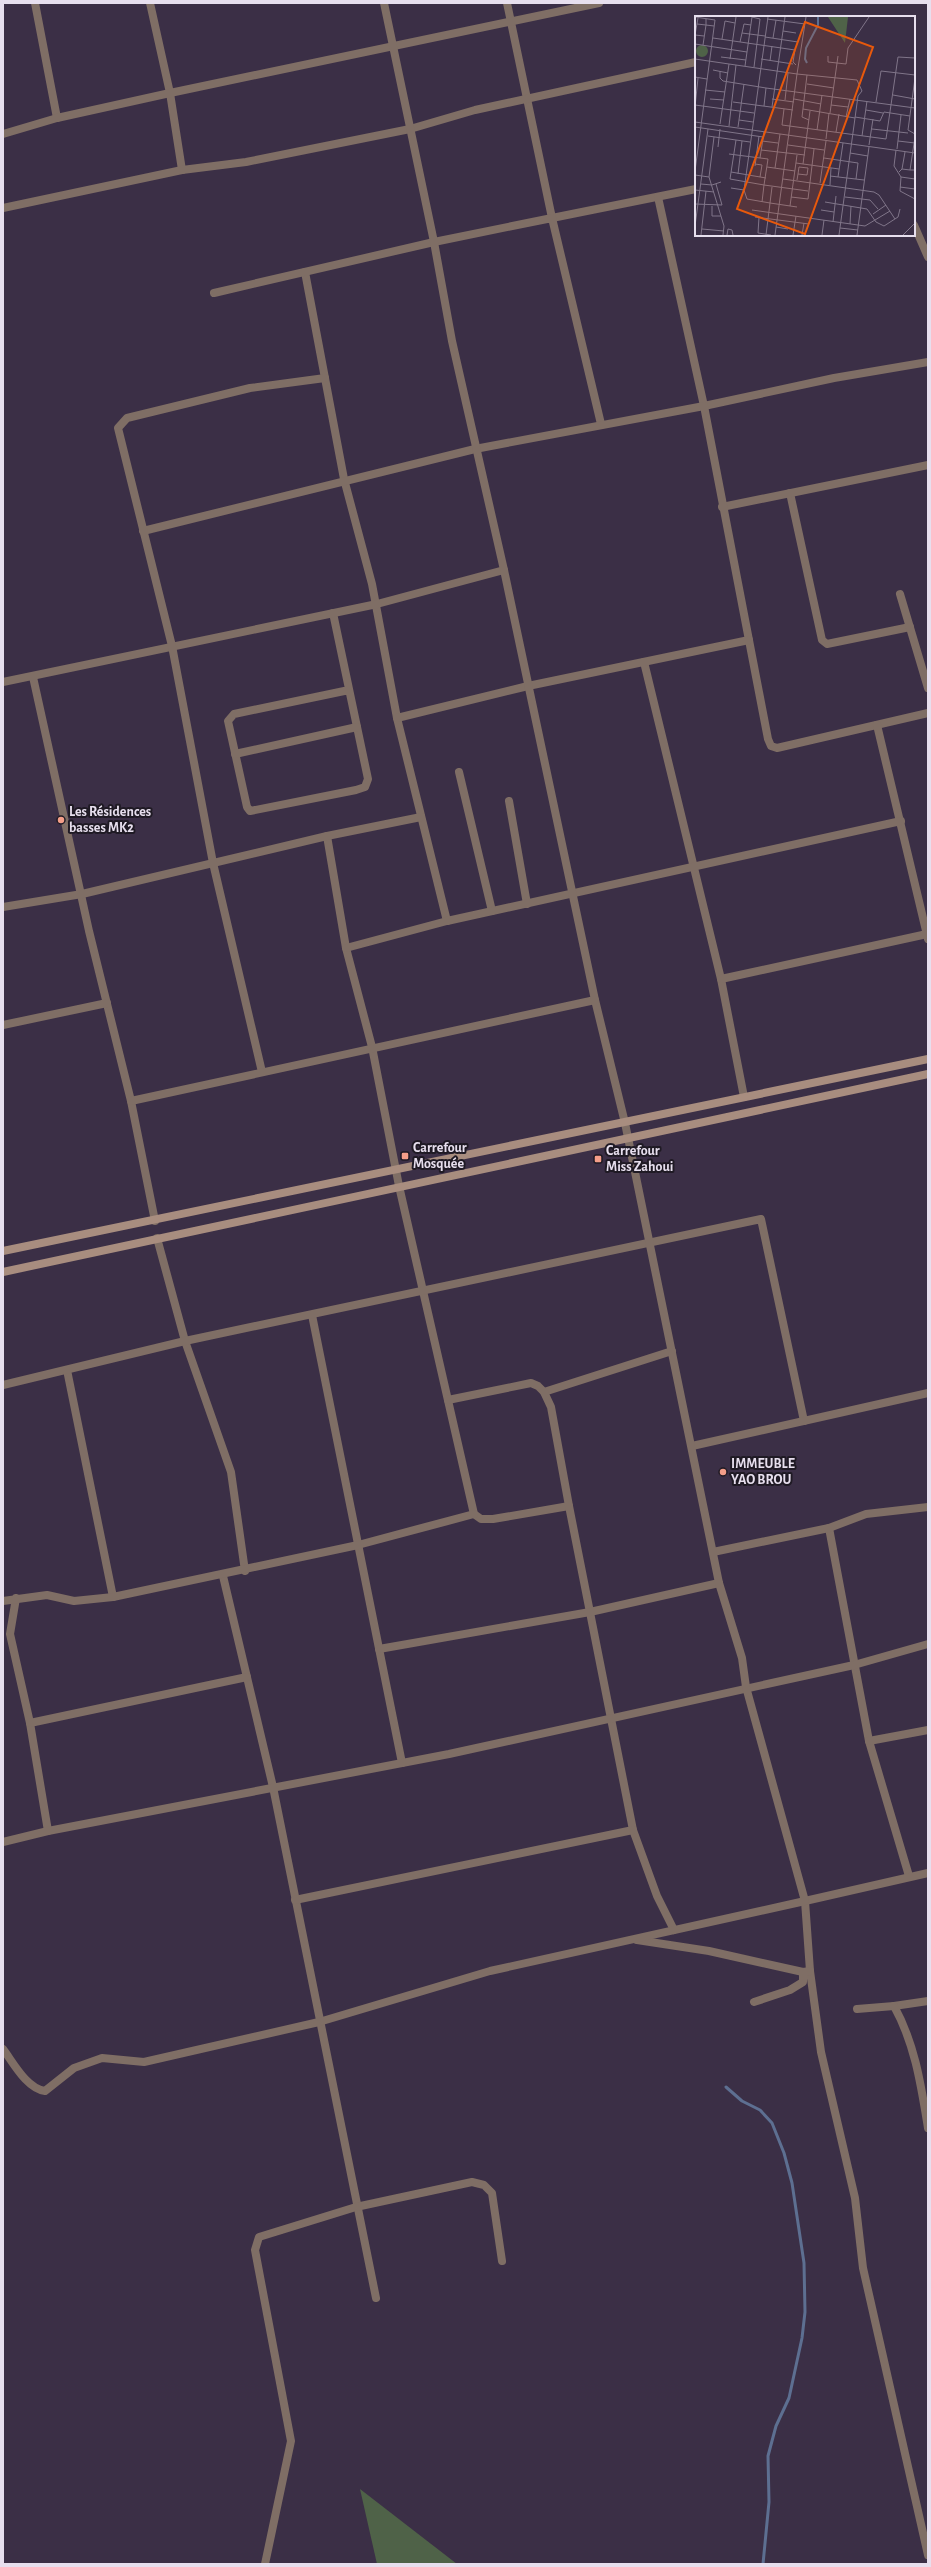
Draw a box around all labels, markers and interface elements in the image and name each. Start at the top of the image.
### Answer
inset map [695,16,915,236]
place label: Les Résidences basses MK2 [69,805,151,835]
marker: Les Résidences basses MK2 [56,815,66,825]
place label: Carrefour Mosquée [413,1141,467,1171]
place label: Carrefour Miss Zahoui [606,1144,673,1174]
marker: Carrefour Mosquée [400,1151,410,1161]
marker: Carrefour Miss Zahoui [593,1154,603,1164]
place label: IMMEUBLE YAO BROU [731,1457,795,1487]
marker: IMMEUBLE YAO BROU [718,1467,728,1477]

